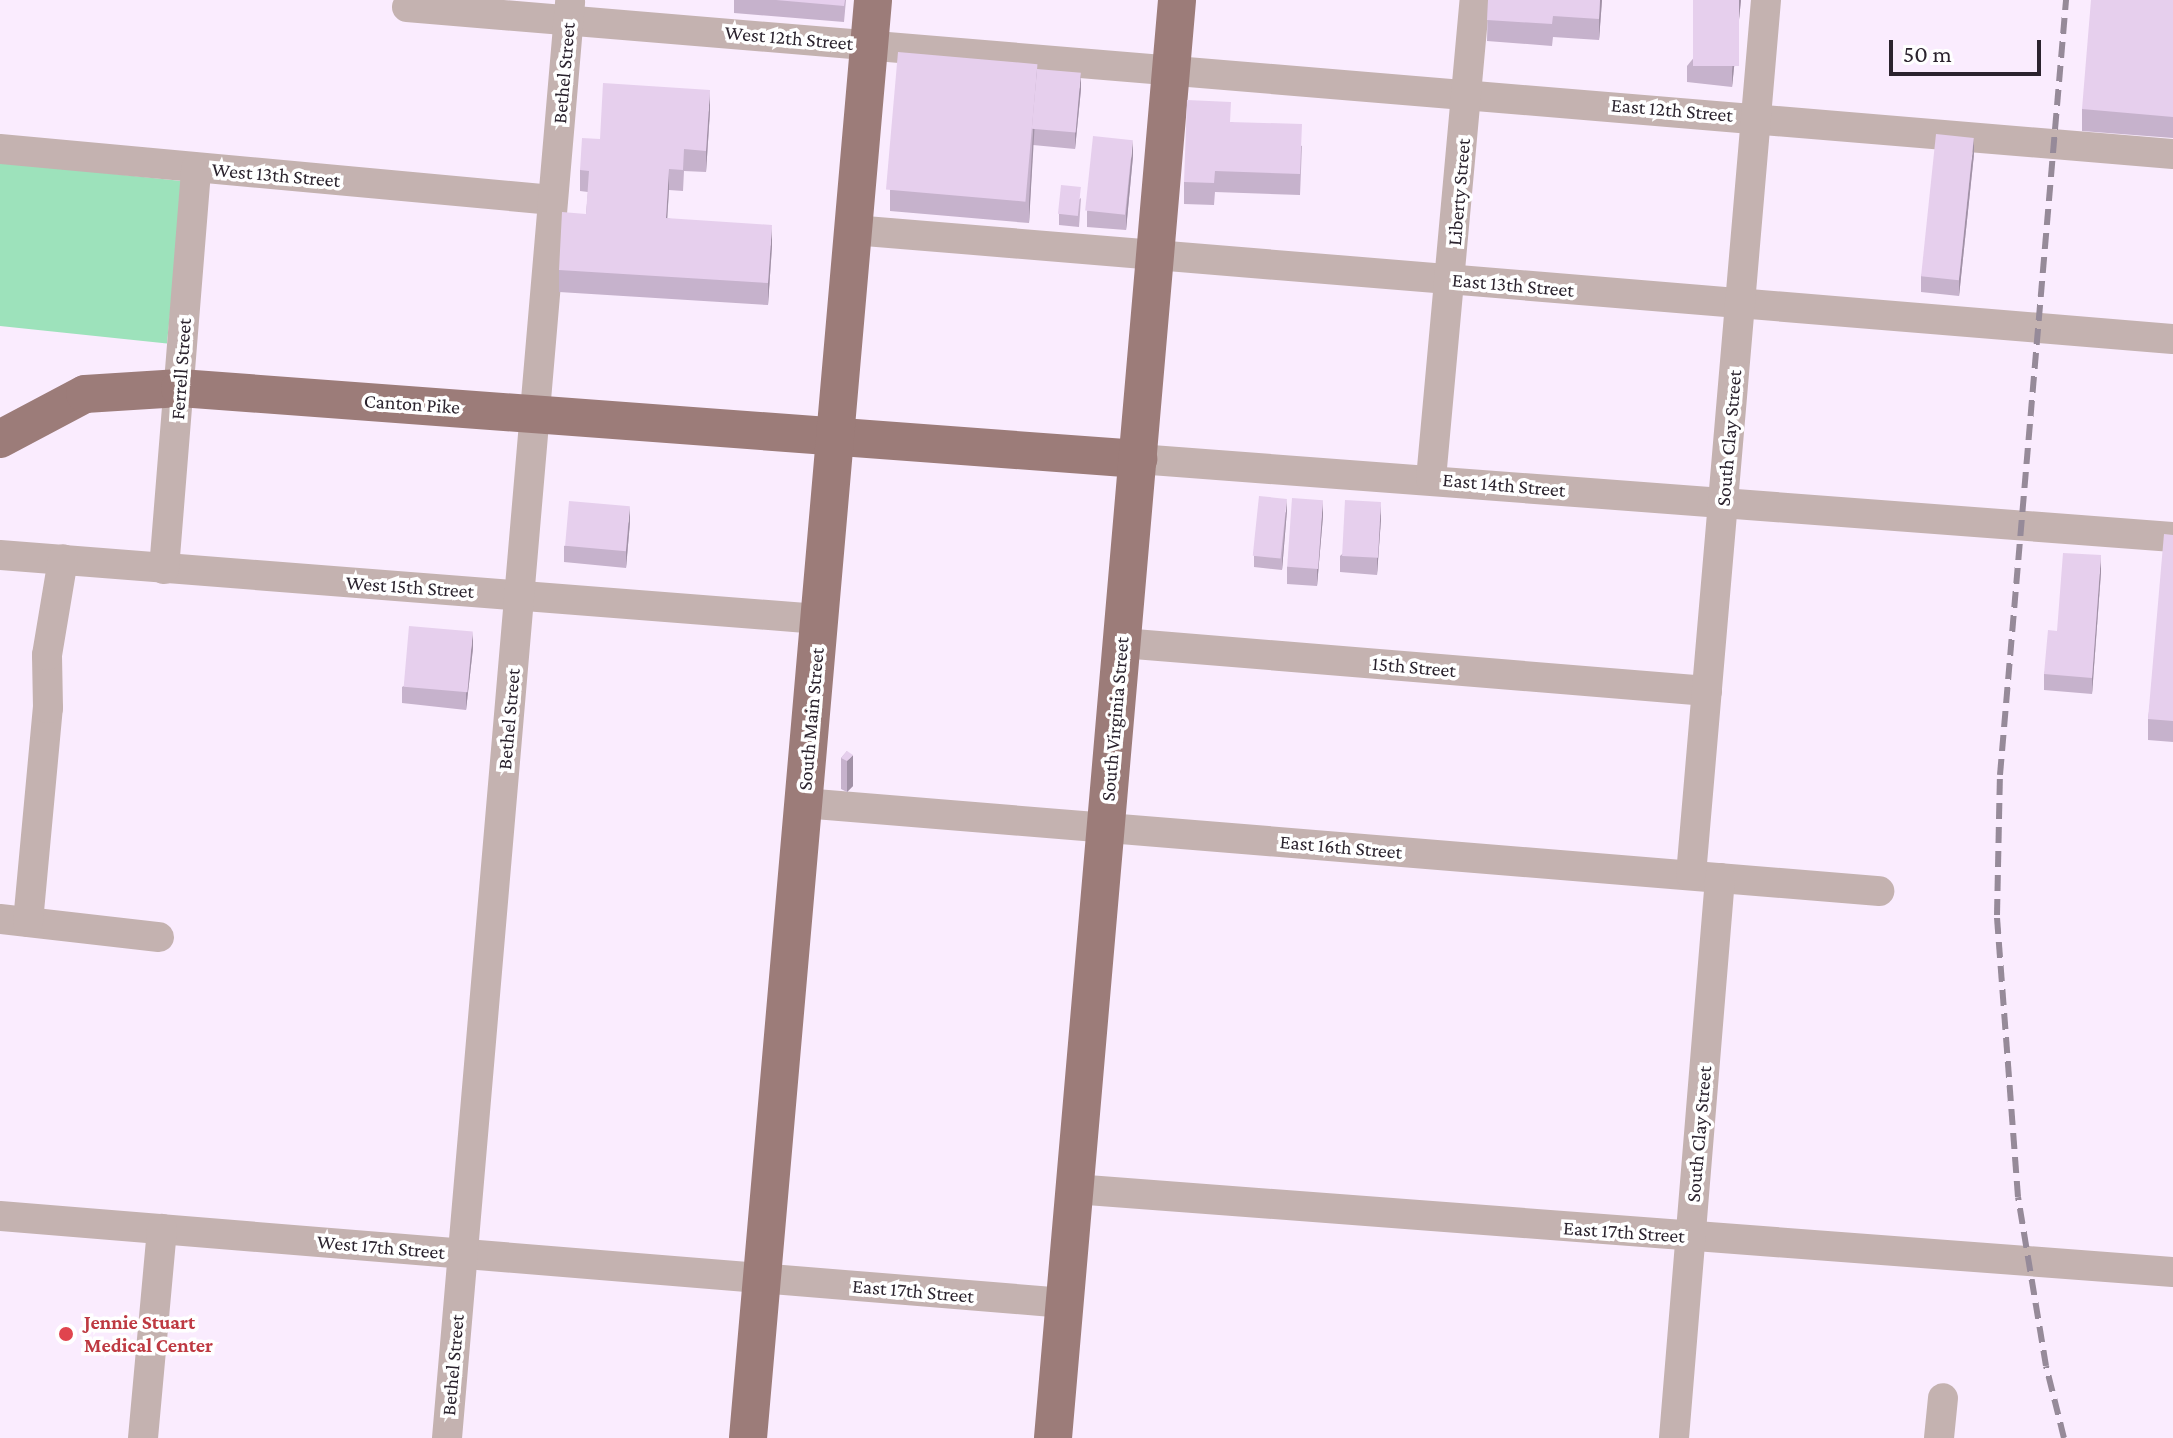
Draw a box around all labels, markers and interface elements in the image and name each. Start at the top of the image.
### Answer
street label: West 12th Street [724,20,854,56]
street label: Bethel Street [548,21,580,125]
scale bar [1893,24,2045,74]
text: 50 m [1903,40,1952,67]
street label: East 12th Street [1610,93,1734,127]
street label: Liberty Street [1442,137,1476,247]
street label: West 13th Street [211,157,341,193]
street label: East 13th Street [1451,268,1575,302]
street label: Ferrell Street [165,317,197,421]
street label: South Clay Street [1711,369,1747,507]
street label: Canton Pike [363,389,461,419]
street label: East 14th Street [1442,468,1566,502]
street label: West 15th Street [345,571,475,603]
street label: South Virginia Street [1096,636,1134,802]
street label: South Main Street [793,647,829,791]
street label: 15th Street [1371,651,1457,683]
street label: Bethel Street [493,667,525,771]
street label: East 16th Street [1279,830,1403,864]
street label: South Clay Street [1681,1065,1717,1203]
street label: East 17th Street [1562,1216,1686,1248]
street label: West 17th Street [316,1229,446,1265]
street label: East 17th Street [851,1274,975,1308]
place label: Jennie Stuart Medical Center [84,1310,213,1357]
street label: Bethel Street [437,1313,469,1417]
marker: Jennie Stuart Medical Center [55,1323,77,1345]

